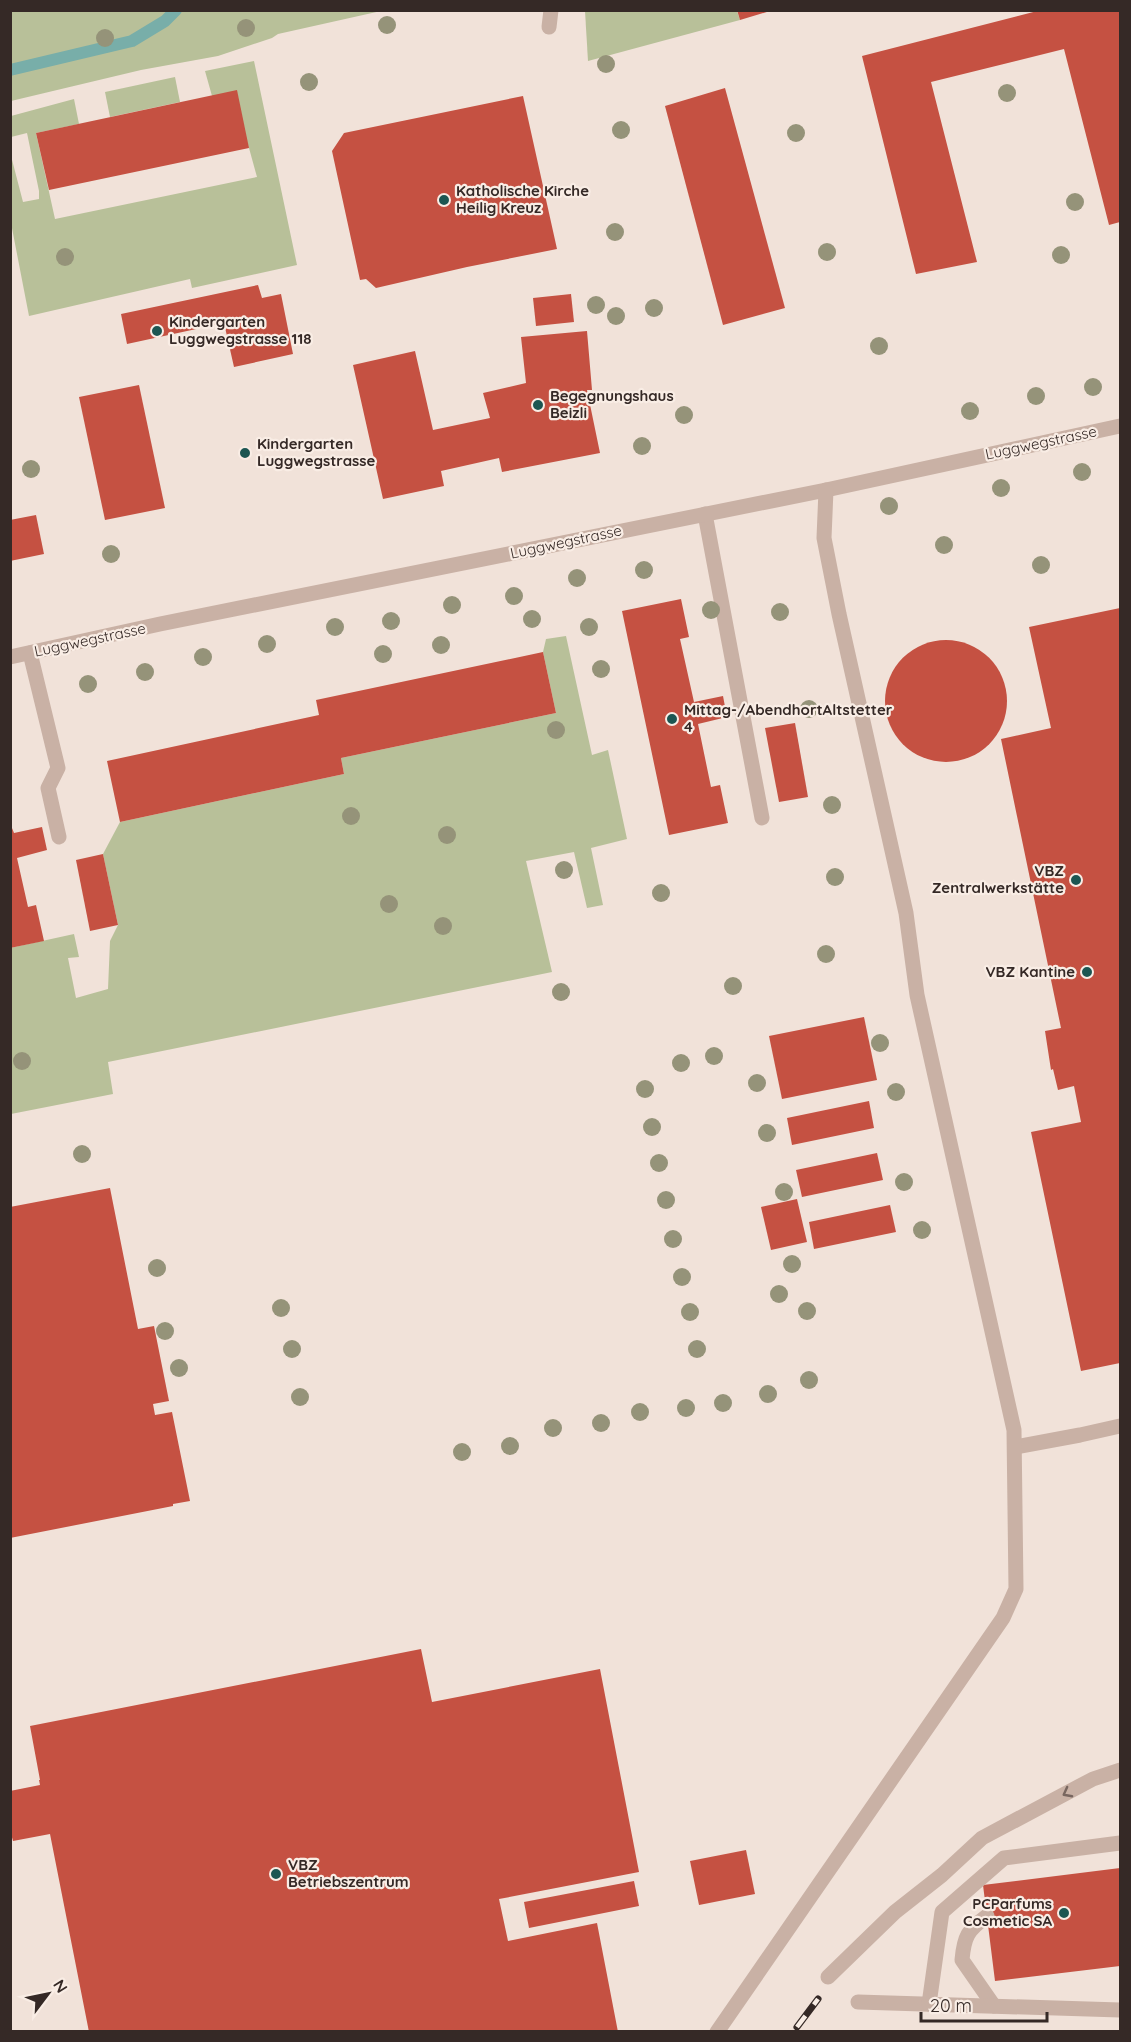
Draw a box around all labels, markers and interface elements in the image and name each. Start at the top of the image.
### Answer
place label: Katholische Kirche Heilig Kreuz [456,181,589,217]
marker: Katholische Kirche Heilig Kreuz [437,193,451,207]
place label: Kindergarten Luggwegstrasse 118 [169,312,311,348]
marker: Kindergarten Luggwegstrasse 118 [150,324,164,338]
place label: Begegnungshaus Beizli [550,386,674,422]
marker: Begegnungshaus Beizli [531,398,545,412]
street label: Luggwegstrasse [983,421,1098,464]
place label: Kindergarten Luggwegstrasse [257,434,376,470]
marker: Kindergarten Luggwegstrasse [238,446,252,460]
street label: Luggwegstrasse [508,520,623,563]
street label: Luggwegstrasse [32,618,147,661]
place label: Mittag-/AbendhortAltstetter 4 [684,700,893,736]
marker: Mittag-/AbendhortAltstetter 4 [665,712,679,726]
place label: VBZ Zentralwerkstätte [932,861,1064,897]
marker: VBZ Zentralwerkstätte [1069,873,1083,887]
place label: VBZ Kantine [985,962,1075,981]
marker: VBZ Kantine [1080,965,1094,979]
one-way arrow [1063,1786,1073,1797]
place label: VBZ Betriebszentrum [288,1855,409,1891]
marker: VBZ Betriebszentrum [269,1867,283,1881]
place label: PCParfums Cosmetic SA [963,1894,1052,1930]
marker: PCParfums Cosmetic SA [1057,1906,1071,1920]
north arrow [18,1964,78,2024]
text: N [49,1976,72,1996]
scale bar [921,1985,1047,2023]
text: 20 m [930,1994,972,2017]

